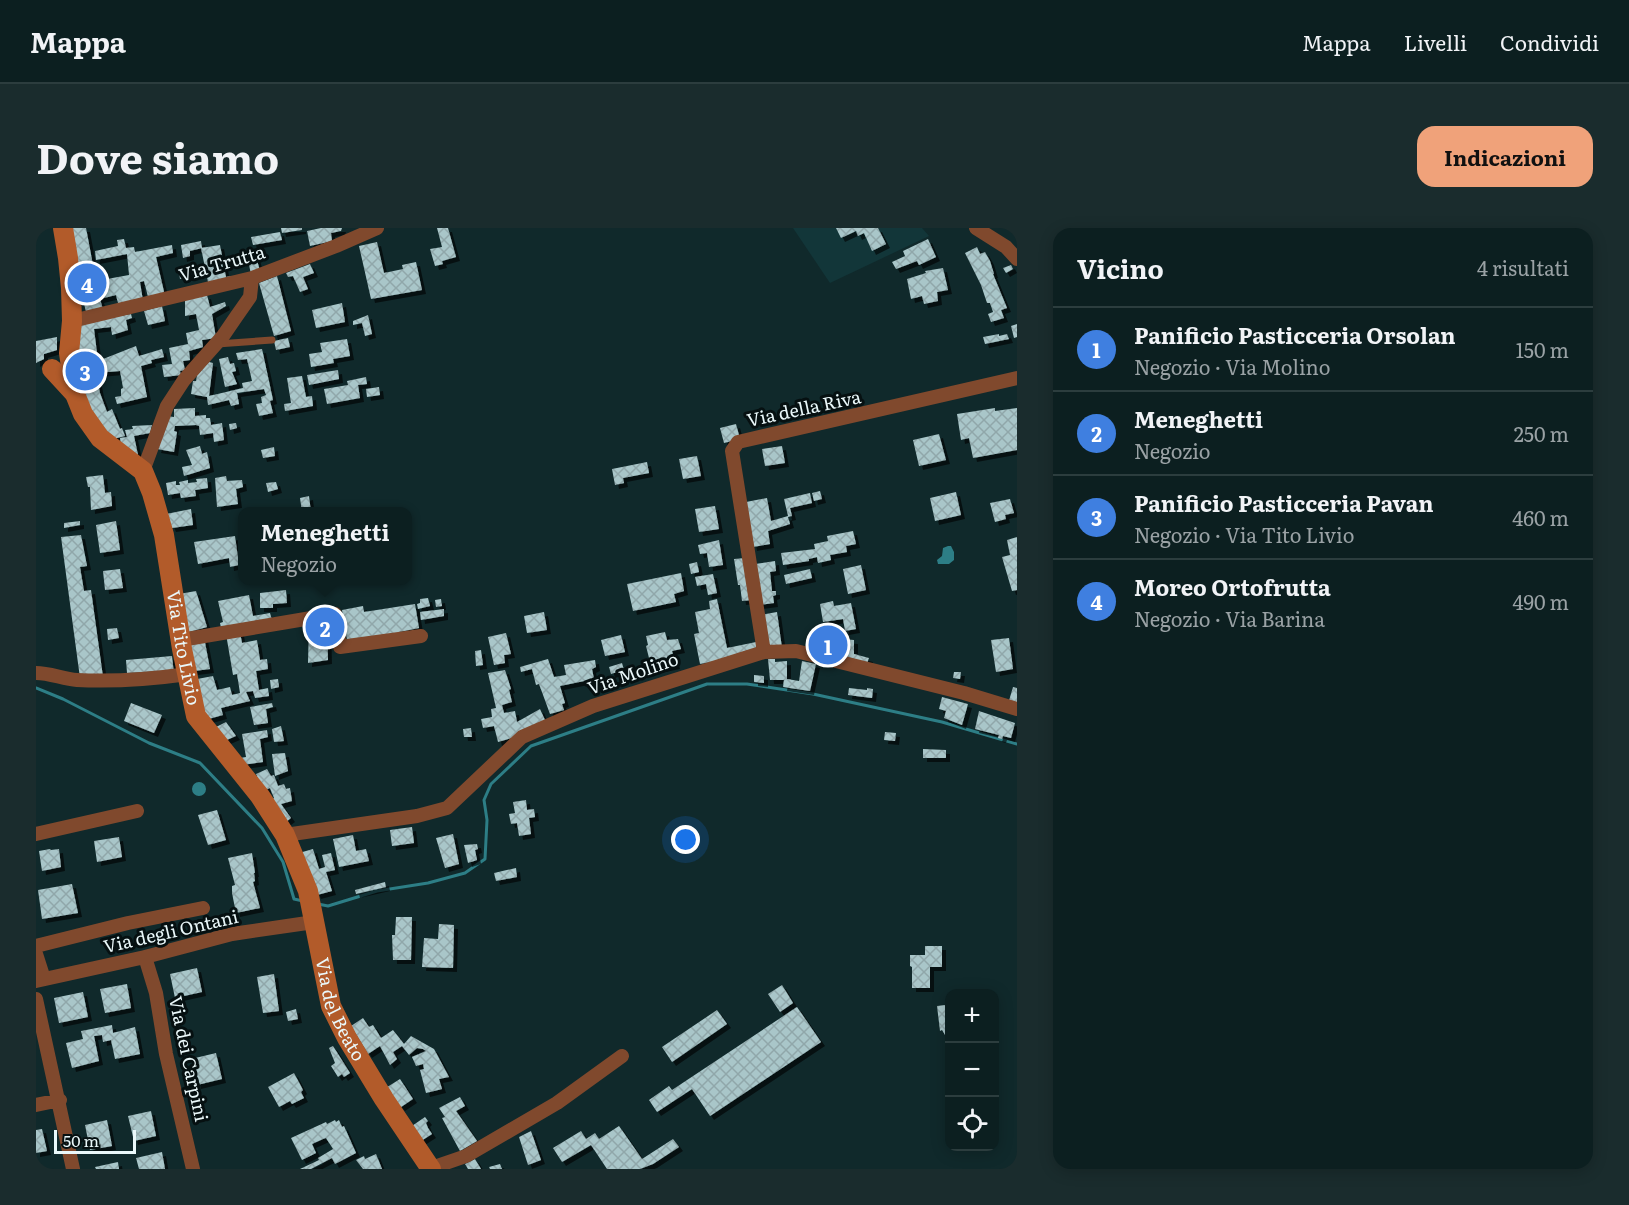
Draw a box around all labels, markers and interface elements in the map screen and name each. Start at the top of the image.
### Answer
text: Mappa [30,20,126,62]
text: Mappa [1302,26,1371,57]
text: Livelli [1404,26,1467,57]
text: Condividi [1500,26,1599,57]
text: Dove siamo [36,125,279,187]
button: Indicazioni [1417,126,1593,187]
street label: Via Trutta [175,237,268,288]
text: Vicino [1077,248,1164,287]
text: 4 risultati [1477,252,1569,282]
pin: 4 [68,260,106,306]
text: Panificio Pasticceria Orsolan [1134,318,1456,351]
text: 1 [1092,334,1101,364]
text: 150 m [1516,334,1569,364]
pin: 3 [65,348,104,394]
text: Negozio · Via Molino [1134,351,1330,381]
street label: Via della Riva [744,382,864,433]
text: Meneghetti [1134,402,1263,435]
text: 2 [1091,418,1102,448]
text: 250 m [1514,418,1569,448]
text: Negozio [1134,435,1211,465]
text: Panificio Pasticceria Pavan [1134,486,1433,519]
text: 3 [1091,502,1102,532]
text: 460 m [1512,502,1569,532]
popup [238,507,412,585]
text: Meneghetti [261,515,389,548]
text: Negozio · Via Tito Livio [1134,519,1355,549]
text: Negozio [261,548,337,578]
text: Moreo Ortofrutta [1134,570,1331,603]
text: 4 [1090,586,1103,616]
text: 490 m [1513,586,1569,616]
street label: Via Tito Livio [161,588,208,707]
text: Negozio · Via Barina [1134,603,1325,633]
pin: 2 [306,604,344,650]
pin: 1 [808,622,848,668]
street label: Via Molino [583,644,682,701]
your location [671,825,700,854]
street label: Via degli Ontani [101,902,241,959]
street label: Via del Beato [310,955,373,1066]
map controls [945,989,999,1151]
button: + [945,989,999,1043]
street label: Via dei Carpini [163,993,216,1124]
button: − [945,1043,999,1097]
button: locate [945,1097,999,1151]
scale bar [54,1127,136,1154]
text: 50 m [63,1128,99,1152]

